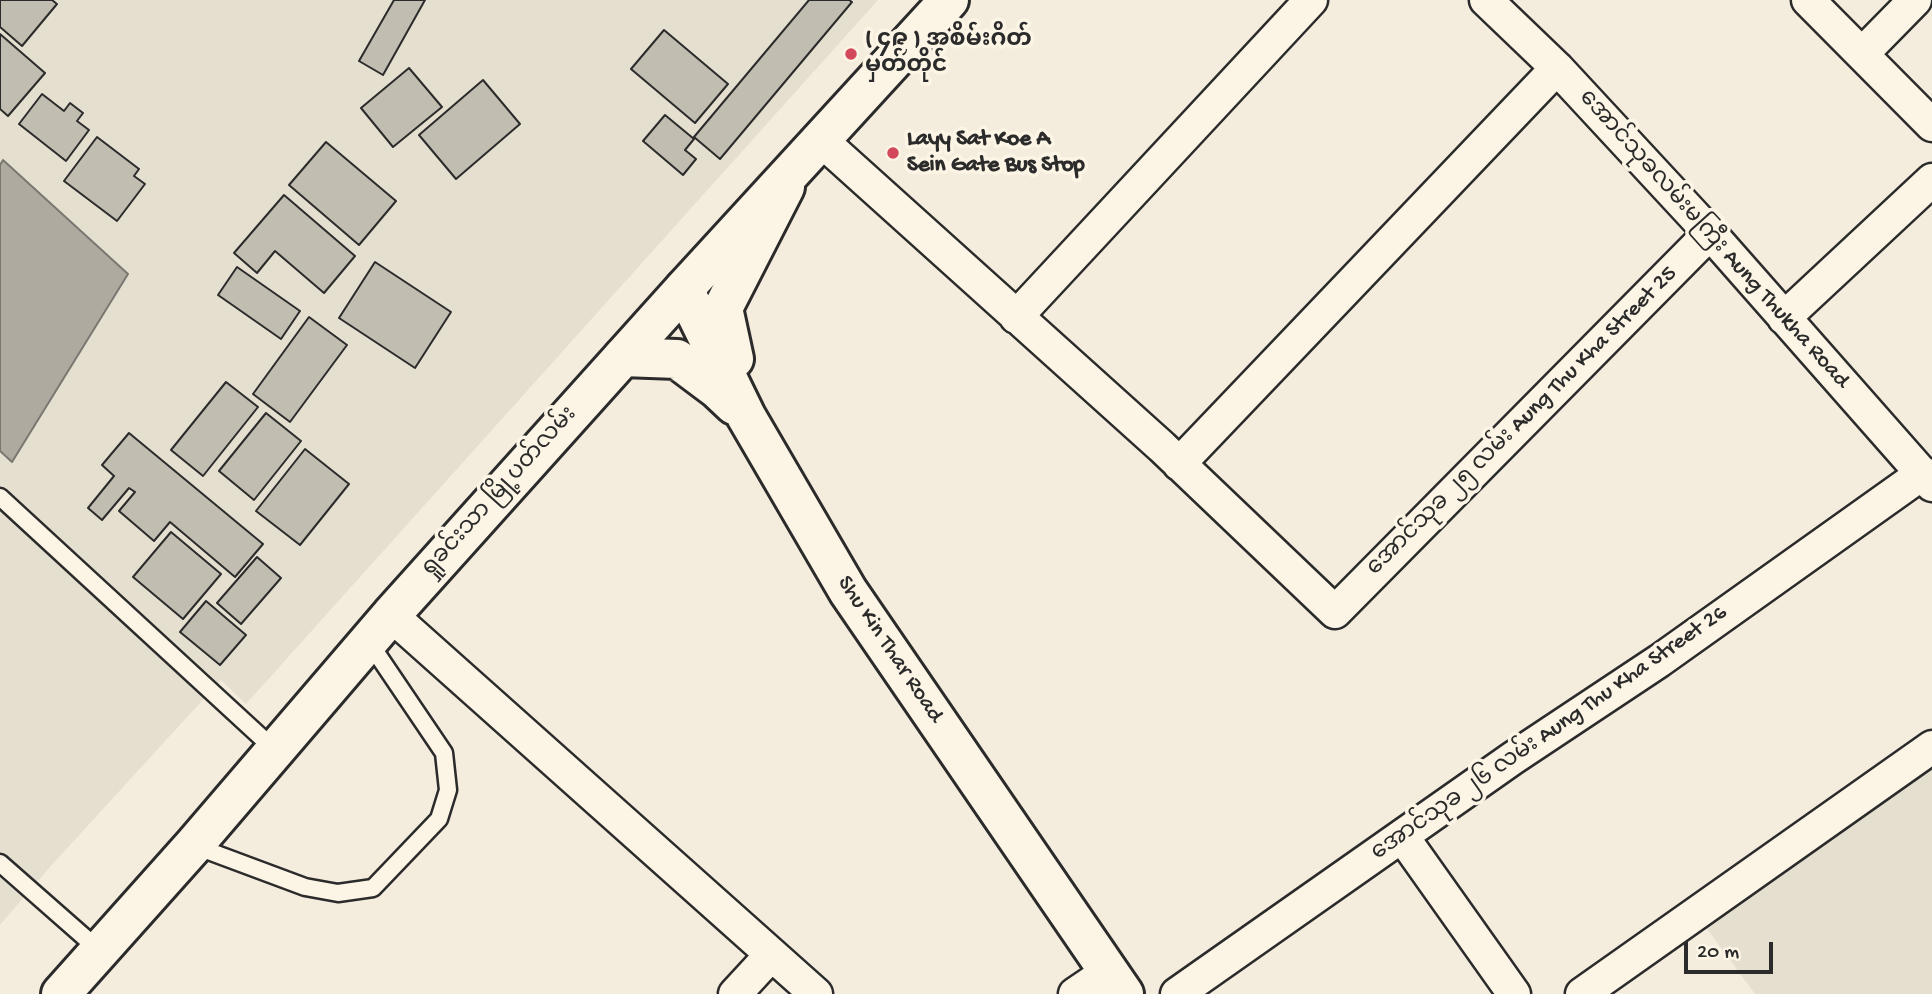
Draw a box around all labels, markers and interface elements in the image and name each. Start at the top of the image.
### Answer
place label: ( ၄၉ ) အစိမ်းဂိတ် မှတ်တိုင် [865,27,1032,81]
marker: ( ၄၉ ) အစိမ်းဂိတ် မှတ်တိုင် [843,46,859,62]
street label: အောင်သုခလမ်းမကြီး Aung Thukha Road [1572,85,1854,395]
place label: Layy Sat Koe A Sein Gate Bus Stop [907,126,1085,180]
marker: Layy Sat Koe A Sein Gate Bus Stop [885,145,901,161]
street label: အောင်သုခ ၂၅ လမ်း Aung Thu Kha Street 25 [1362,261,1684,583]
street label: ရှုခင်းသာ မြို့ပတ်လမ်း [416,402,584,584]
street label: Shu Kin Thar Road [830,571,948,729]
street label: အောင်သုခ ၂၆ လမ်း Aung Thu Kha Street 26 [1367,600,1733,868]
scale bar [1687,928,1776,972]
text: 20 m [1697,941,1739,966]

